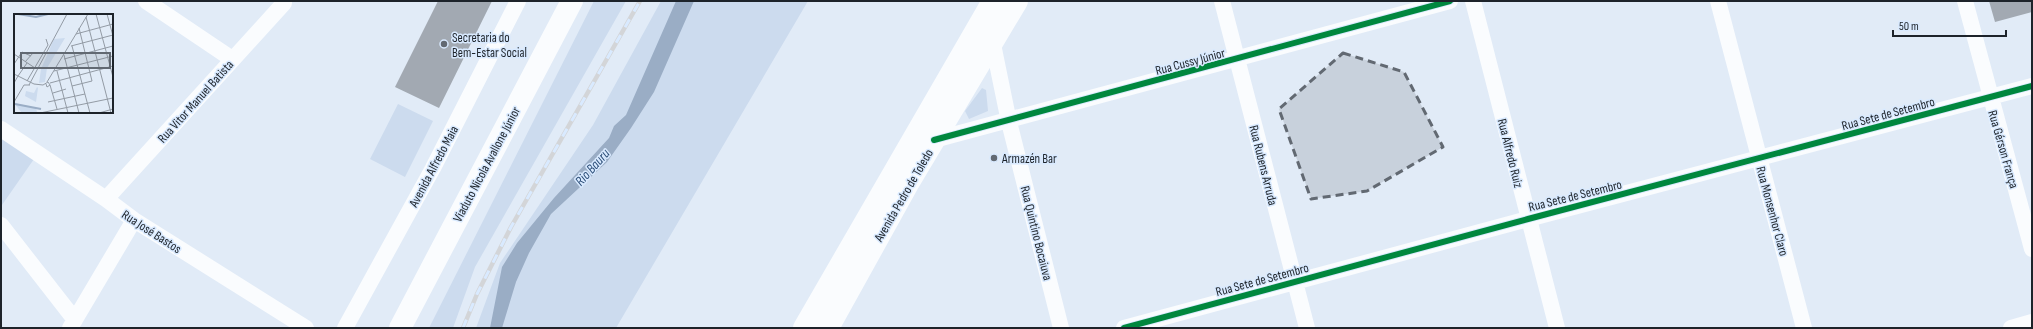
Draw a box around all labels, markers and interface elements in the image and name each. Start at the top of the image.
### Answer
scale bar [1893,12,2006,38]
inset map [14,14,113,113]
text: 50 m [1899,19,1919,34]
place label: Secretaria do Bem-Estar Social [452,30,527,61]
marker: Secretaria do Bem-Estar Social [439,39,449,49]
street label: Rua Cussy Júnior [1154,45,1227,79]
street label: Rua Vitor Manuel Batista [154,57,237,146]
street label: Rua Sete de Setembro [1840,94,1937,134]
street label: Viaduto Nicola Avallone Júnior [450,104,524,225]
street label: Rua Gérson França [1984,108,2022,190]
street label: Rua Alfredo Ruiz [1494,117,1526,190]
street label: Avenida Alfredo Maia [405,123,462,211]
street label: Rua Rubens Arruda [1245,124,1281,207]
water label: Rio Bauru [571,145,614,189]
street label: Avenida Pedro de Toledo [870,146,937,245]
place label: Armazén Bar [1001,151,1057,167]
marker: Armazén Bar [989,153,999,163]
street label: Rua Monsenhor Claro [1752,165,1792,258]
street label: Rua Sete de Setembro [1527,177,1624,215]
street label: Rua Quintino Bocaiuva [1017,184,1055,282]
street label: Rua José Bastos [119,207,185,257]
street label: Rua Sete de Setembro [1214,260,1311,300]

